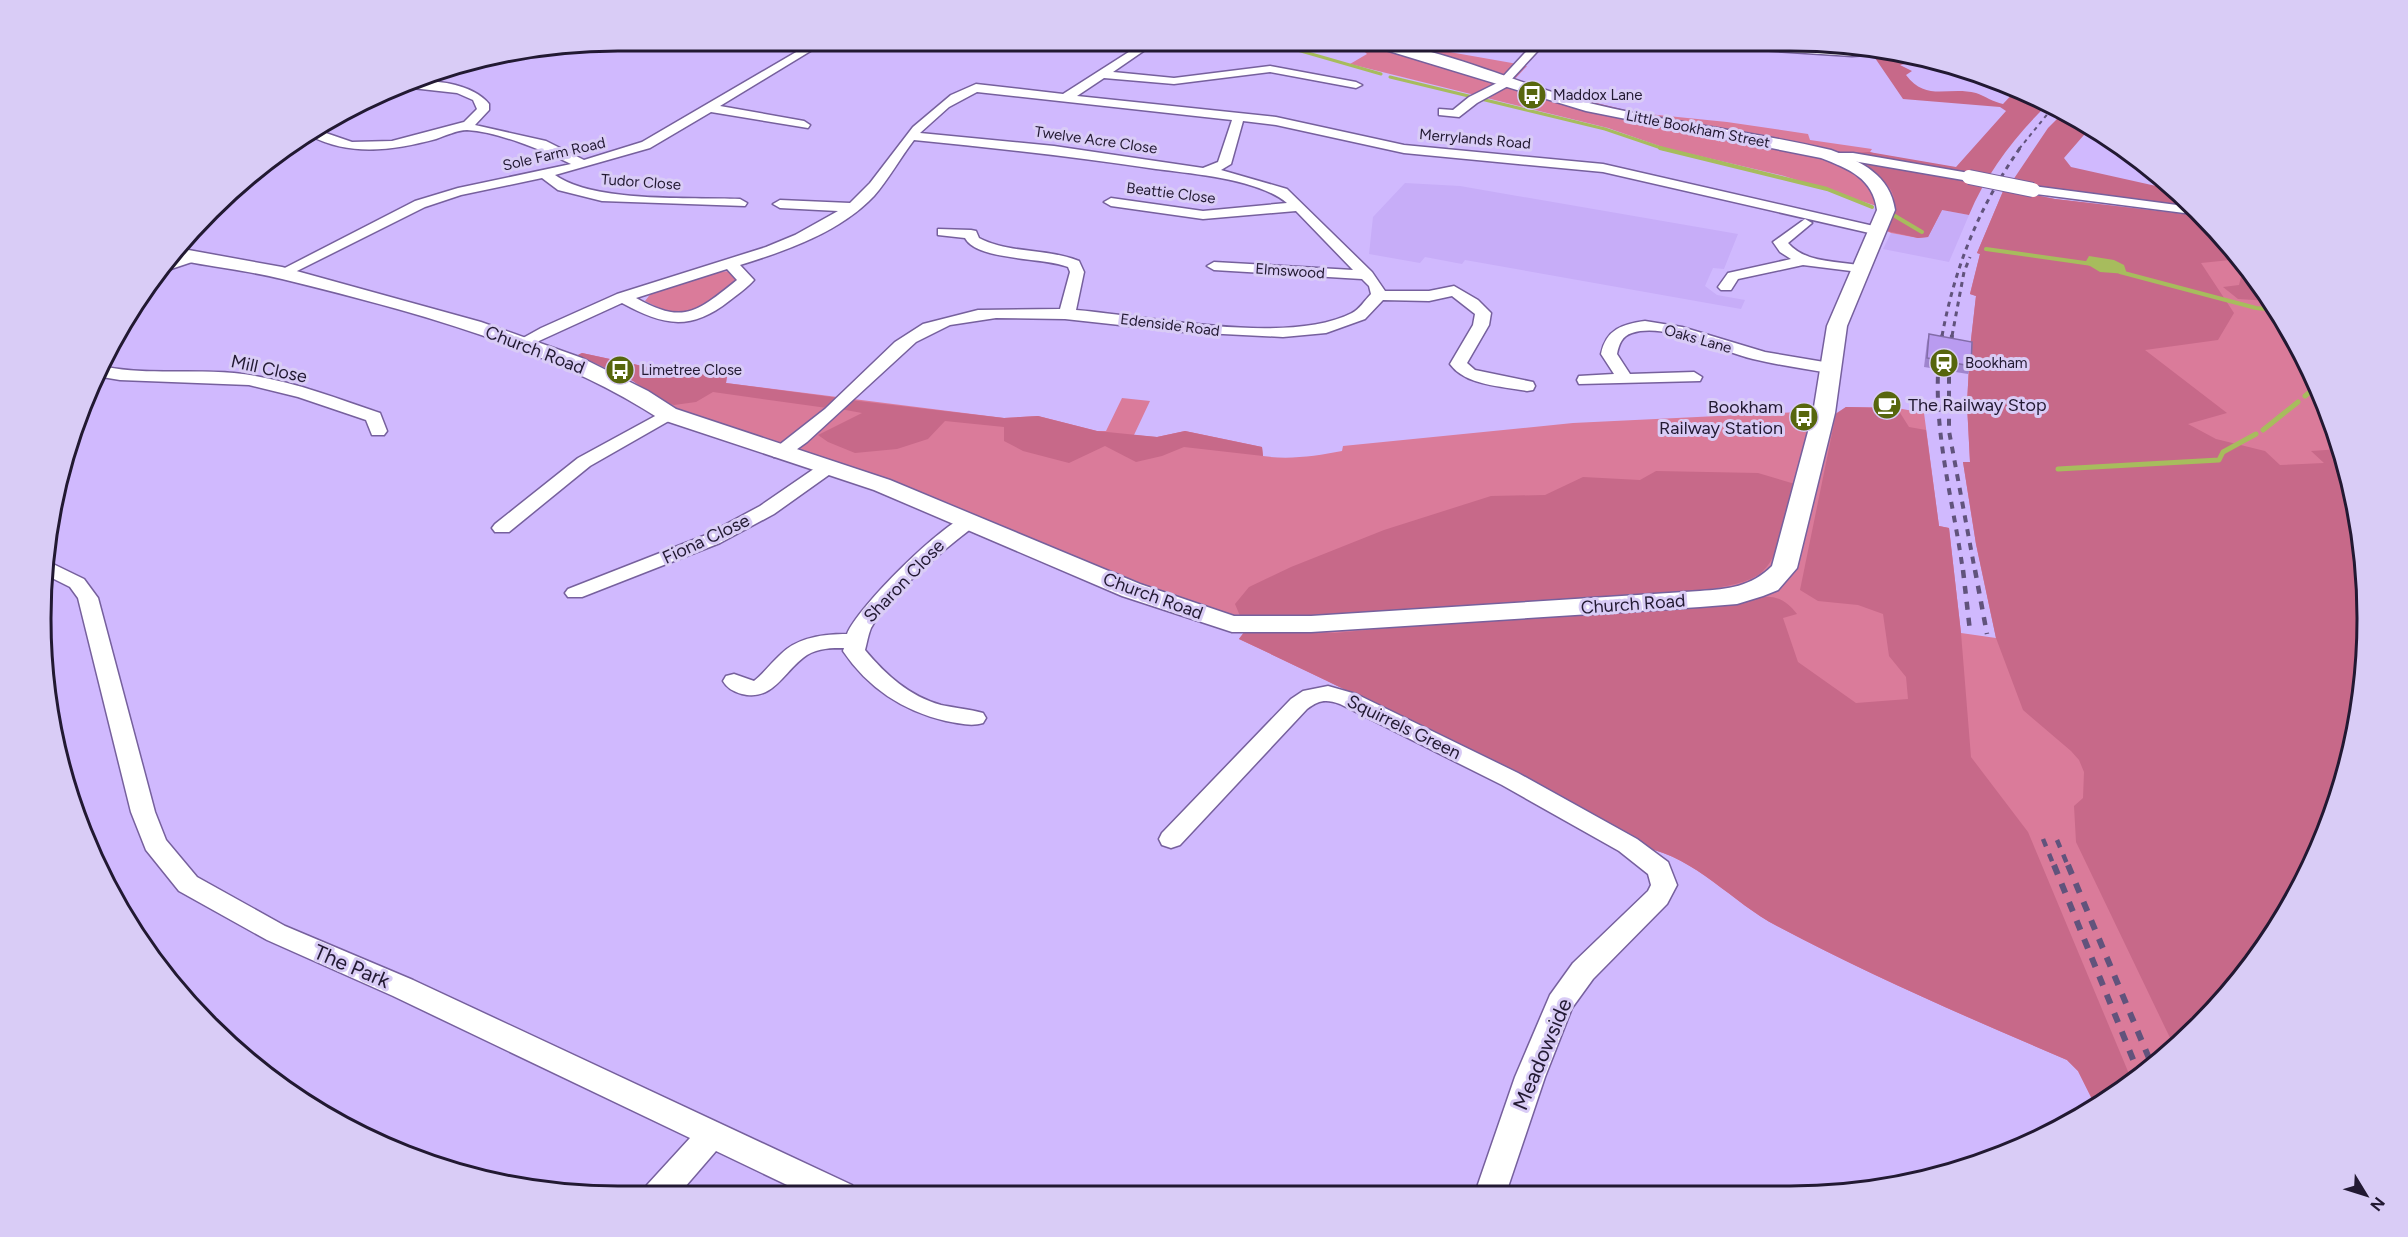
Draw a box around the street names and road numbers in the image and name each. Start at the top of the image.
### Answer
street label: Little Bookham Street [1625,106,1772,152]
street label: Twelve Acre Close [1033,122,1159,158]
street label: Merrylands Road [1418,125,1532,153]
street label: Sole Farm Road [501,133,607,175]
street label: Tudor Close [600,170,682,194]
street label: Beattie Close [1125,179,1217,207]
street label: Elmswood [1255,260,1325,282]
street label: Edenside Road [1119,310,1221,340]
street label: Church Road [482,321,588,379]
street label: Oaks Lane [1662,321,1734,357]
street label: Mill Close [229,350,309,388]
street label: Fiona Close [659,509,753,569]
street label: Sharon Close [859,535,949,627]
street label: Church Road [1100,568,1206,624]
street label: Church Road [1580,589,1686,619]
street label: Squirrels Green [1343,690,1465,764]
street label: The Park [310,939,394,993]
street label: Meadowside [1507,994,1577,1114]

